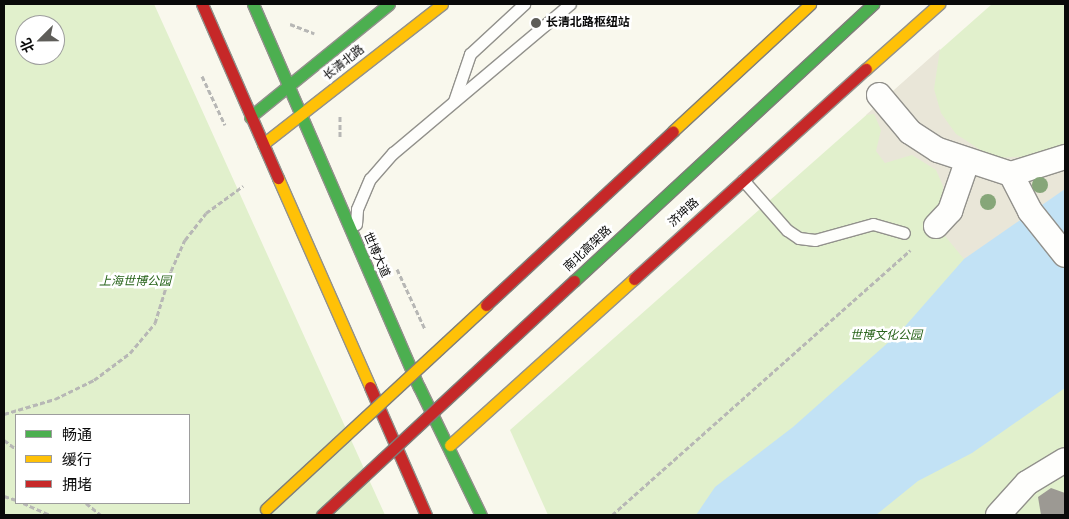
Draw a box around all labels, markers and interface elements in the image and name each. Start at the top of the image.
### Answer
north arrow [15,15,65,65]
place label: 长清北路枢纽站 [546,16,630,30]
marker: 长清北路枢纽站 [530,17,542,29]
text: 北 [17,36,37,55]
street label: 长清北路 [321,43,367,83]
street label: 济坤路 [666,196,702,230]
street label: 南北高架路 [561,223,615,275]
street label: 世博大道 [360,230,392,280]
park label: 上海世博公园 [99,275,171,289]
park label: 世博文化公园 [850,329,922,343]
legend [15,414,190,504]
text: 畅通 [62,426,92,444]
text: 缓行 [62,451,92,469]
text: 拥堵 [62,476,92,494]

